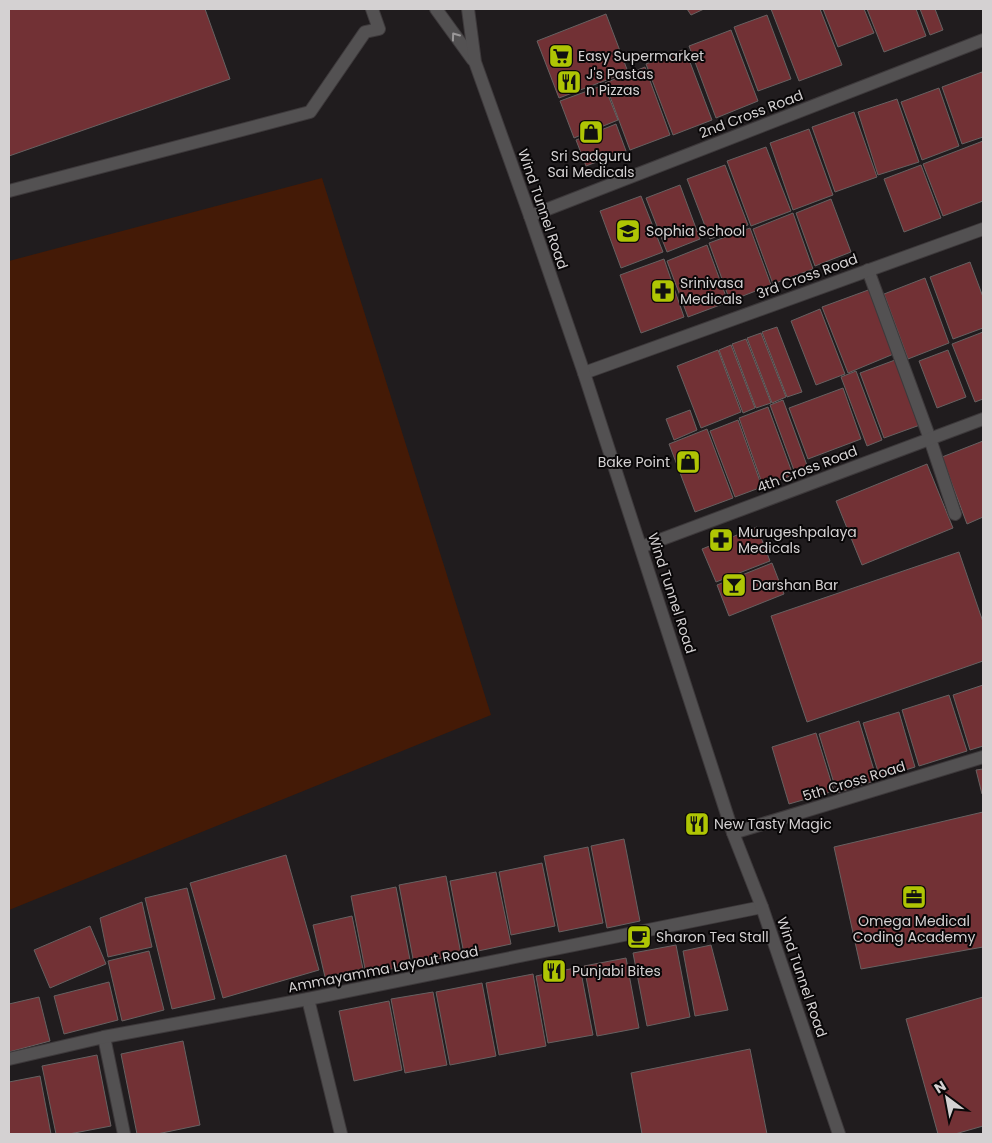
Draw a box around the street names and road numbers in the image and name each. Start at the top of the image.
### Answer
street label: 2nd Cross Road [696,85,806,143]
street label: Wind Tunnel Road [513,146,573,272]
street label: 3rd Cross Road [754,248,860,304]
street label: 4th Cross Road [754,441,860,497]
street label: Wind Tunnel Road [643,530,701,656]
street label: 5th Cross Road [800,756,908,806]
street label: Wind Tunnel Road [772,914,832,1040]
street label: Ammayamma Layout Road [286,941,480,997]

